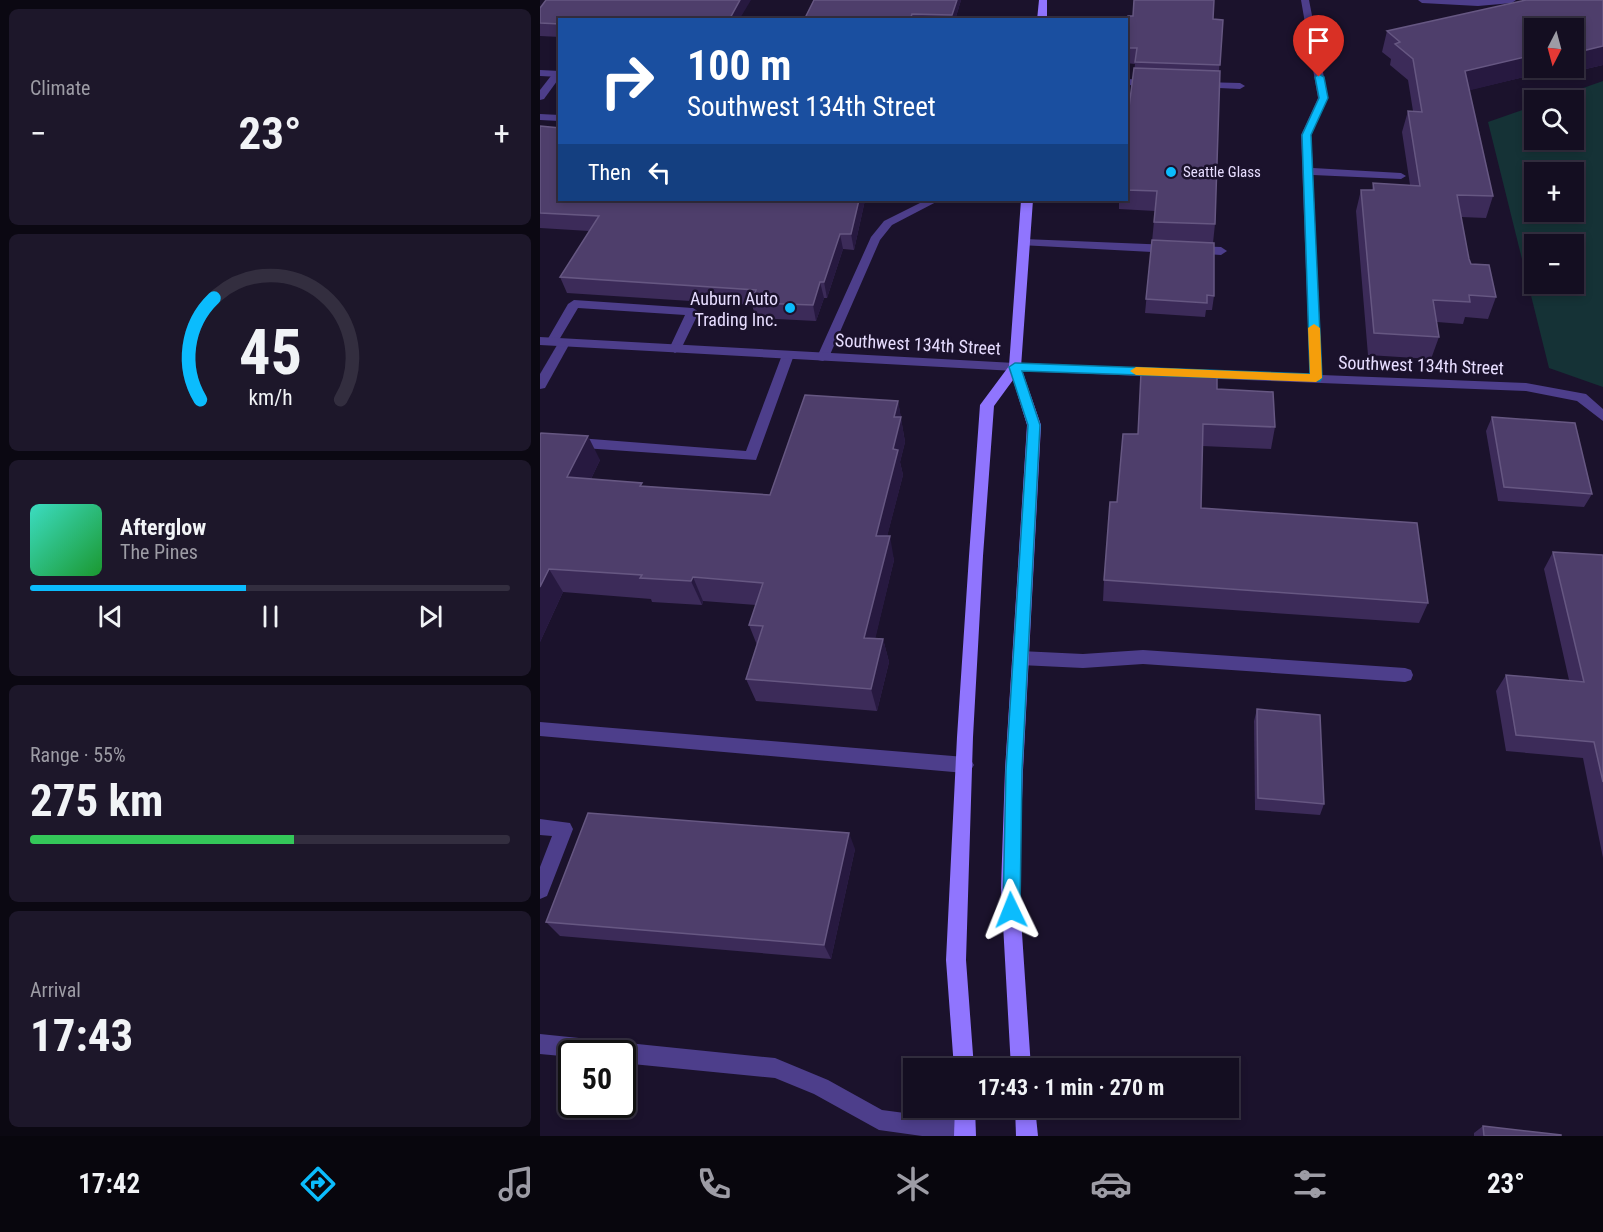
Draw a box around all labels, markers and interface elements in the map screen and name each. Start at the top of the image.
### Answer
pin [1293,15,1344,77]
north arrow [1524,18,1584,78]
map controls [1524,18,1584,294]
icon: arrive [1302,24,1335,57]
text: 100 m [687,41,792,90]
icon: right [588,42,666,120]
text: Climate [30,76,90,100]
button: search [1524,90,1584,150]
text: Southwest 134th Street [687,91,936,123]
text: 23° [239,107,302,160]
text: − [30,114,47,153]
text: + [494,114,510,153]
icon: left [643,156,676,189]
text: Then [588,160,631,185]
button: + [1524,162,1584,222]
place label: Seattle Glass [1183,163,1261,181]
marker: Seattle Glass [1164,165,1178,179]
button: − [1524,234,1584,294]
place label: Auburn Auto Trading Inc. [690,288,778,330]
marker: Auburn Auto Trading Inc. [783,301,797,315]
text: 45 [238,316,302,389]
street label: Southwest 134th Street [835,329,1001,359]
street label: Southwest 134th Street [1338,352,1504,378]
text: km/h [248,385,292,410]
text: Afterglow [120,515,206,540]
text: The Pines [120,540,198,564]
icon: previous [94,600,127,633]
icon: pause [254,600,287,633]
icon: next [414,600,447,633]
text: Range · 55% [30,743,126,767]
text: 275 km [30,774,163,827]
position arrow [979,878,1043,942]
text: Arrival [30,978,81,1002]
text: 17:43 [30,1009,133,1062]
speed limit sign: 50 [558,1040,636,1118]
text: 17:43 · 1 min · 270 m [978,1075,1164,1100]
icon: directions [297,1163,339,1205]
icon: music [495,1163,537,1205]
icon: phone [693,1163,735,1205]
icon: climate [892,1163,934,1205]
icon: car [1090,1163,1132,1205]
icon: filters [1289,1163,1331,1205]
text: 17:42 [78,1168,140,1200]
text: 23° [1487,1168,1525,1200]

